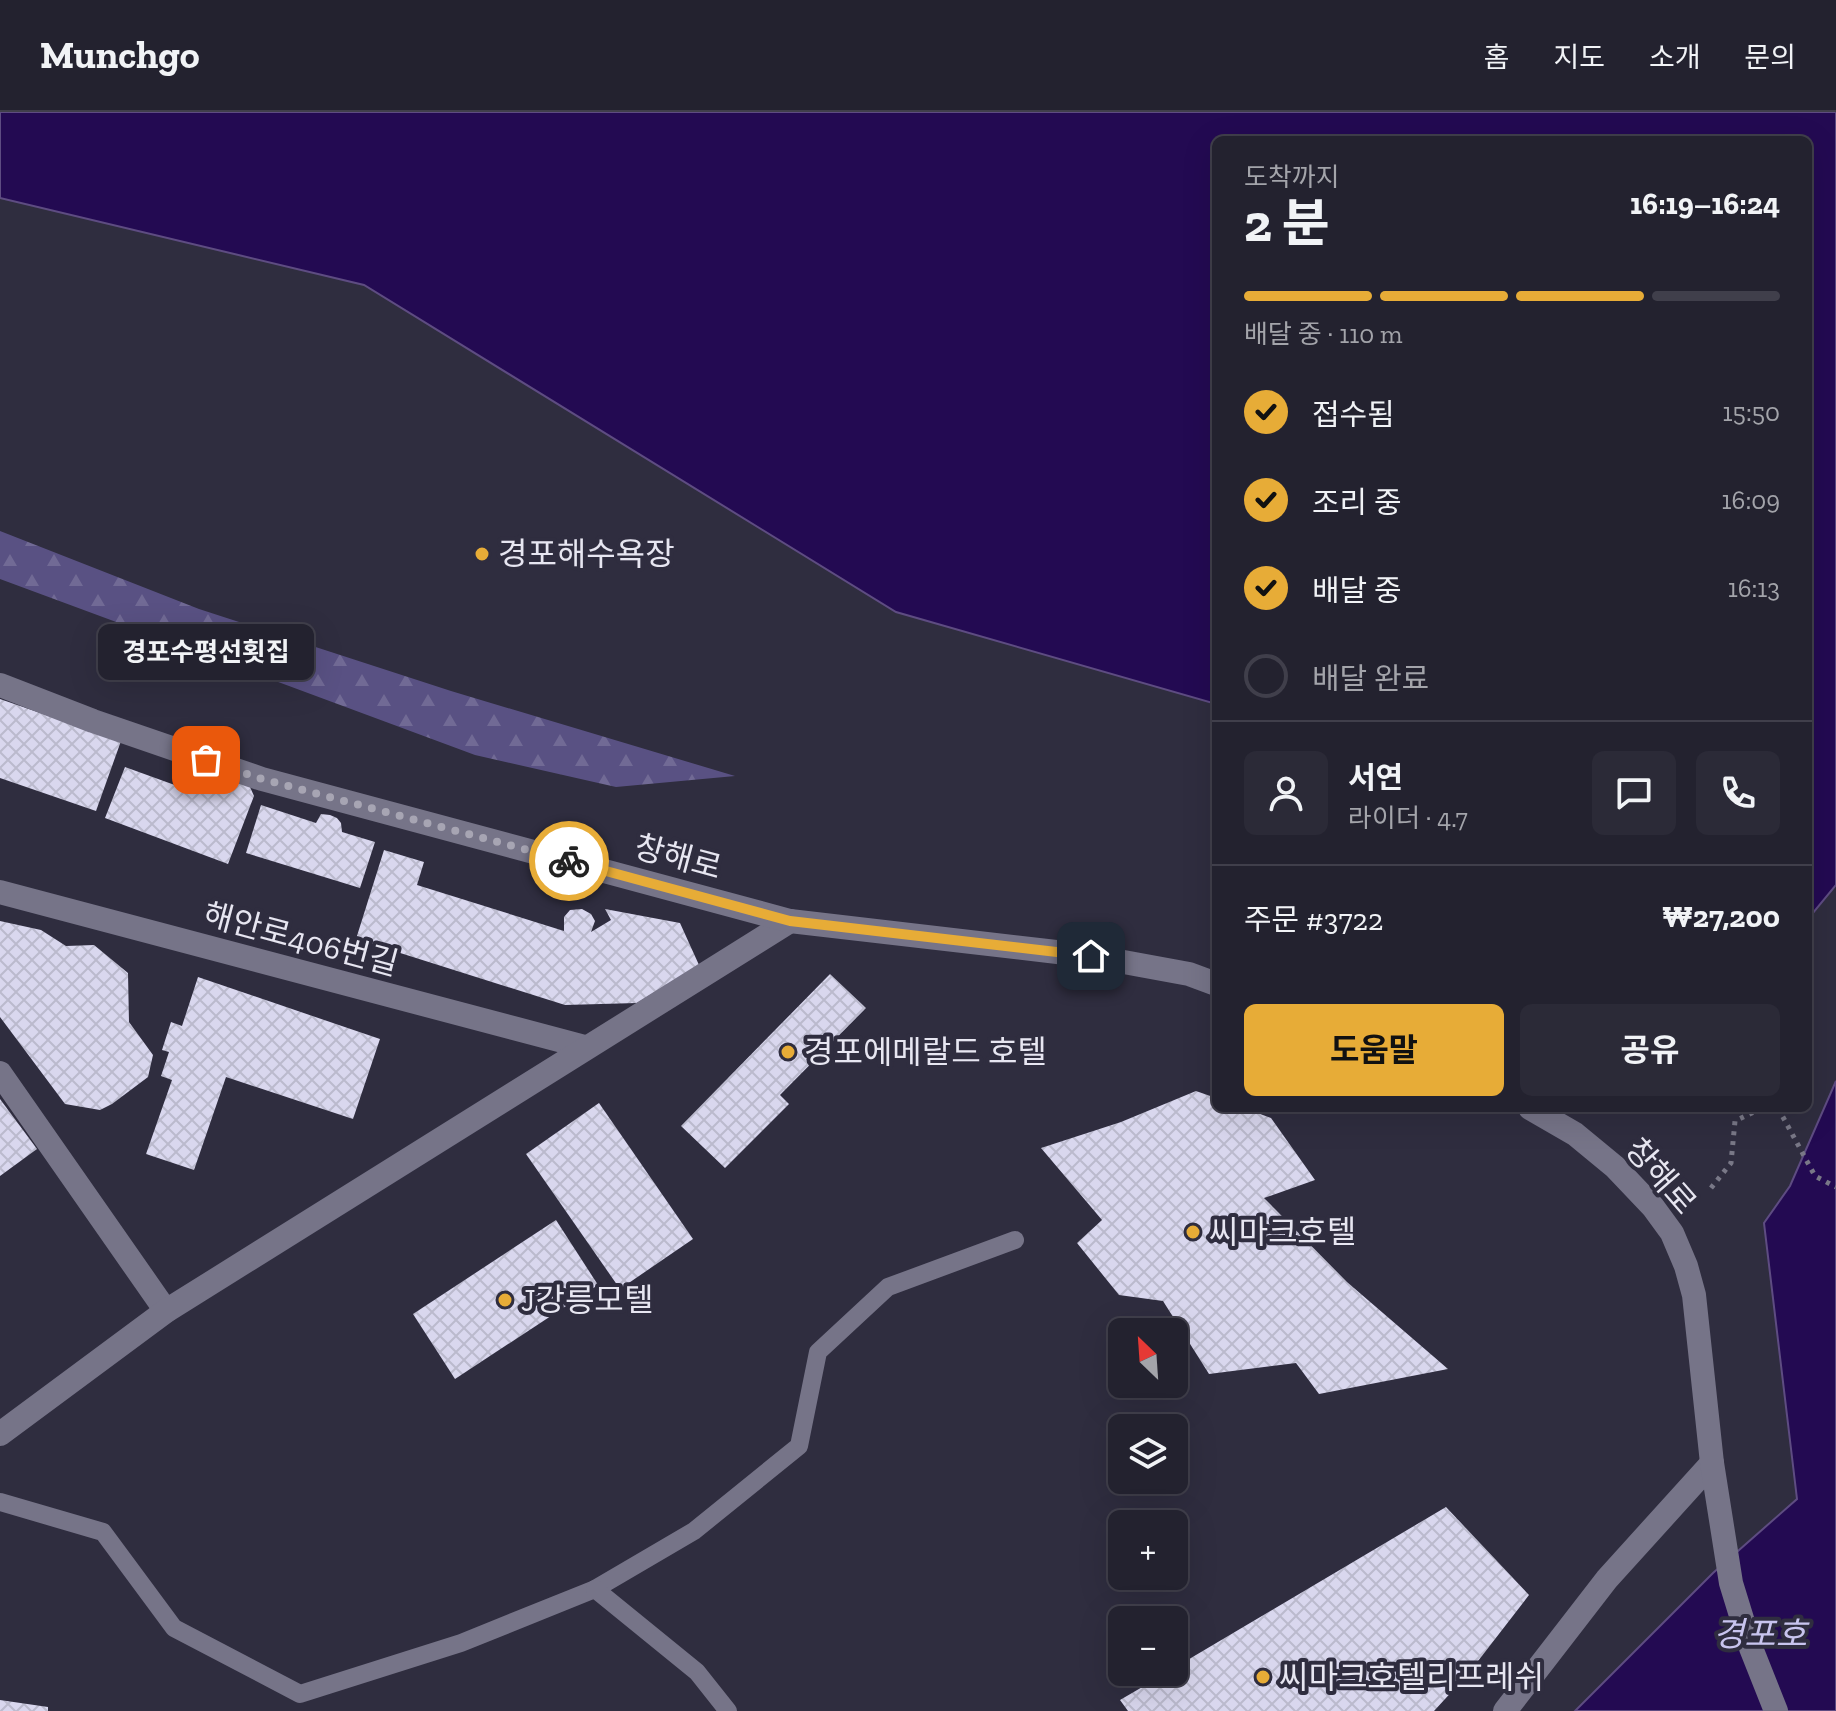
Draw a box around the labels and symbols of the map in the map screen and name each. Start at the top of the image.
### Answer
place label: 경포해수욕장 [498,535,675,573]
marker: 경포해수욕장 [473,545,491,563]
callout: 경포수평선횟집 [98,624,314,680]
pin [172,726,240,794]
courier [529,821,609,901]
street label: 창해로 [630,827,726,887]
street label: 해안로406번길 [200,895,402,983]
pin [1057,922,1125,990]
place label: 경포에메랄드 호텔 [804,1033,1047,1071]
marker: 경포에메랄드 호텔 [779,1043,797,1061]
street label: 창해로 [1618,1130,1704,1222]
place label: 씨마크호텔 [1209,1213,1356,1251]
marker: 씨마크호텔 [1184,1223,1202,1241]
place label: J강릉모텔 [521,1281,653,1319]
marker: J강릉모텔 [496,1291,514,1309]
north arrow [1108,1318,1188,1398]
water label: 경포호 [1713,1614,1810,1655]
place label: 씨마크호텔리프레쉬 [1279,1658,1544,1696]
marker: 씨마크호텔리프레쉬 [1254,1668,1272,1686]

